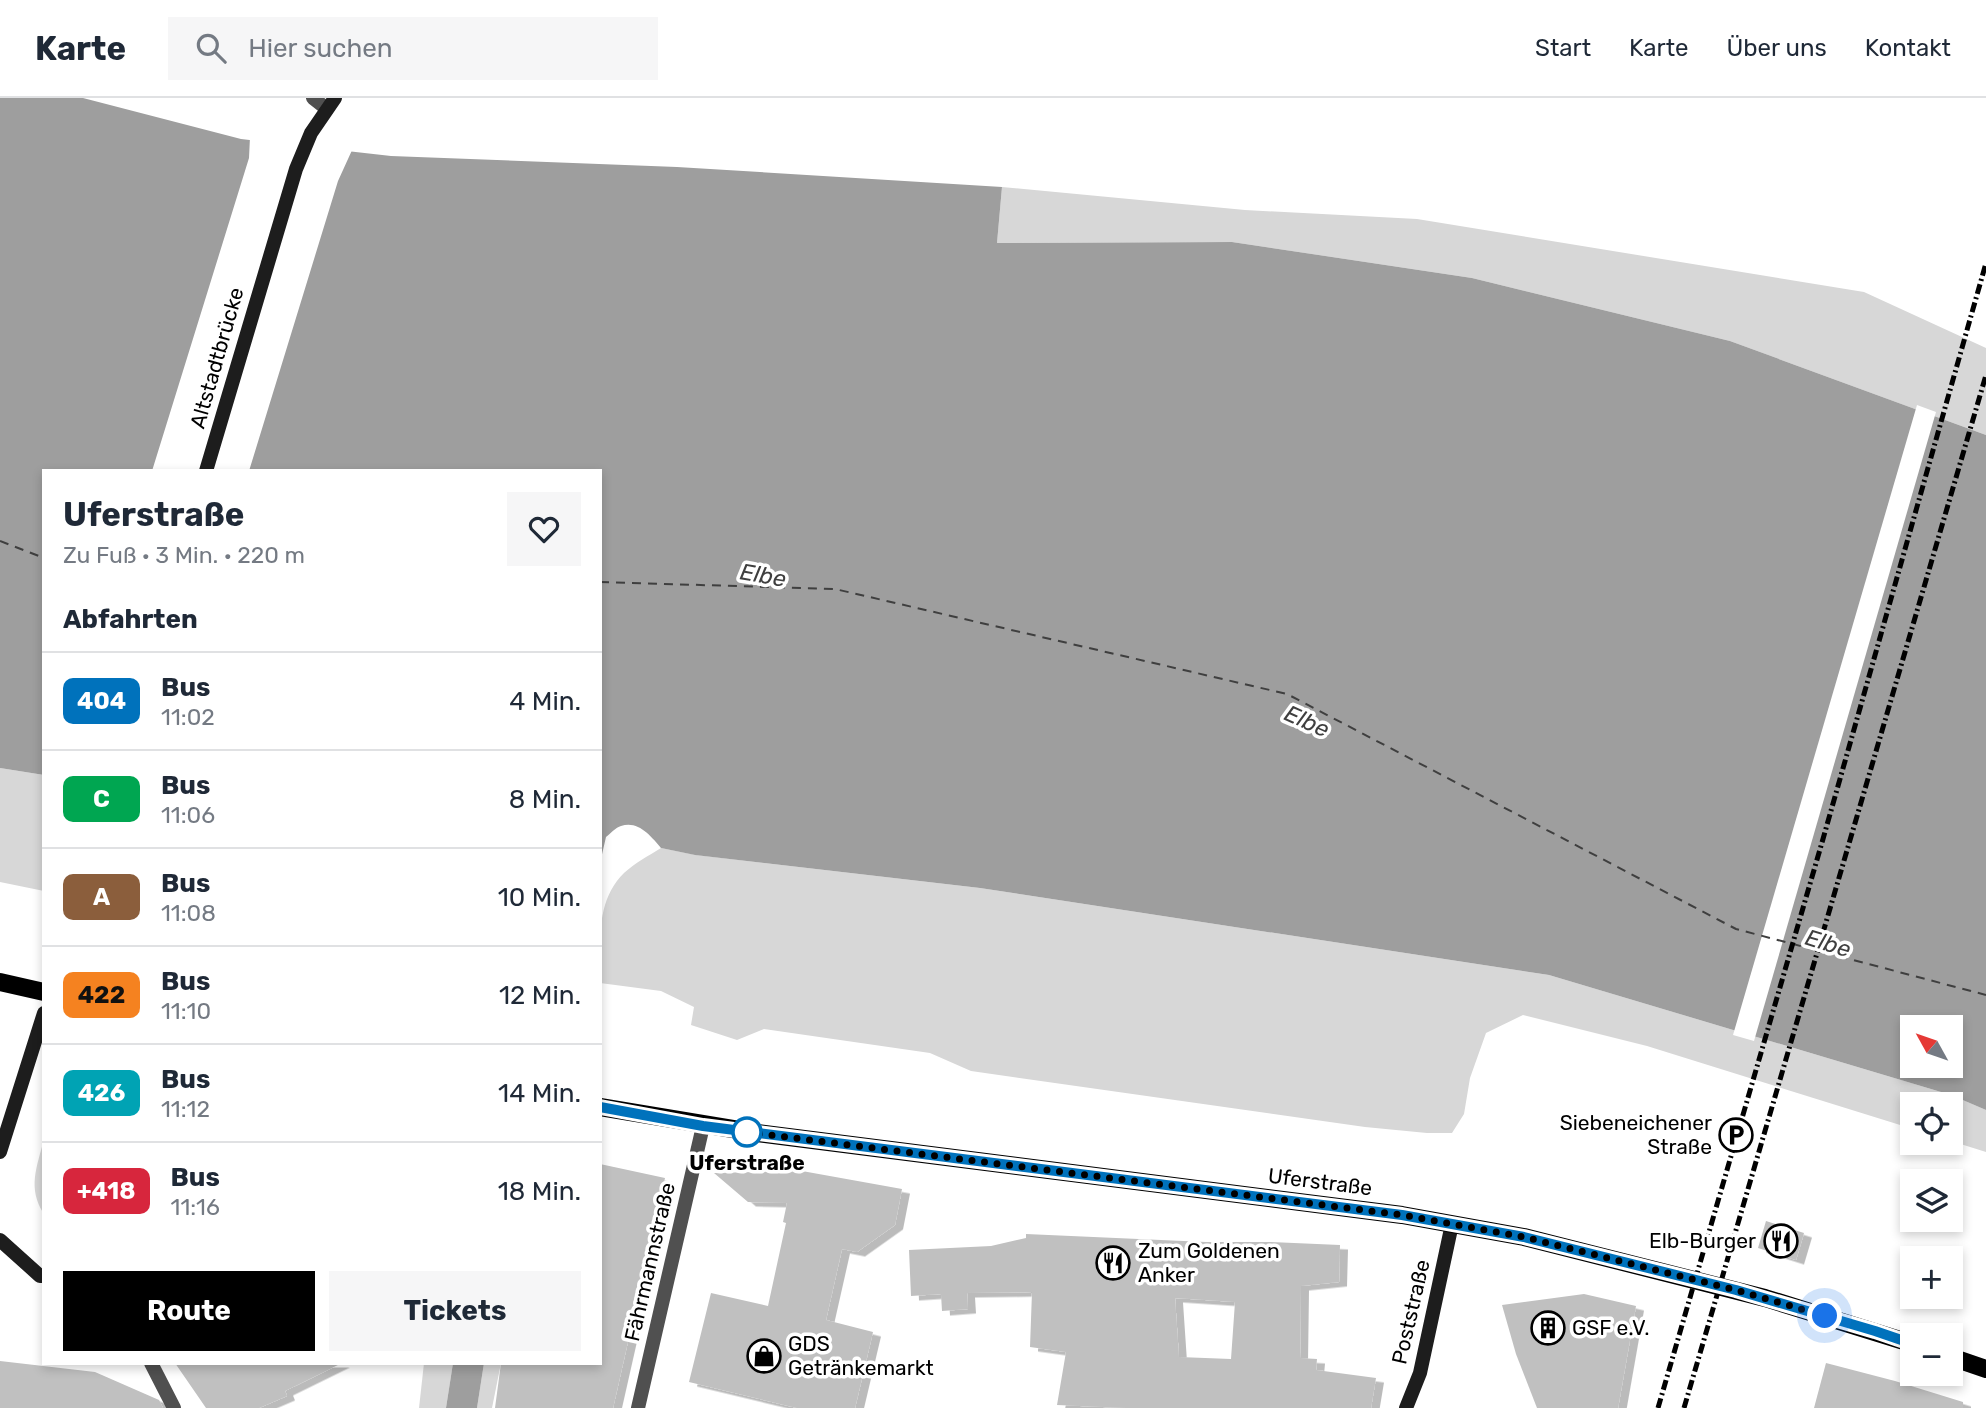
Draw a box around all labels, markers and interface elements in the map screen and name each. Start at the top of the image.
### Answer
search box [168,17,658,80]
text: Karte [35,29,126,68]
icon: search [192,29,230,67]
text: Hier suchen [248,33,393,64]
text: Start [1535,34,1591,62]
text: Karte [1629,34,1689,62]
text: Über uns [1727,34,1827,62]
text: Kontakt [1865,34,1951,62]
street label: Altstadtbrücke [184,285,249,431]
button: heart [507,492,581,566]
text: Uferstraße [63,495,244,534]
text: Zu Fuß · 3 Min. · 220 m [63,541,305,569]
water label: Elbe [738,557,788,593]
text: Abfahrten [63,604,198,635]
text: Bus [161,672,210,703]
text: 4 Min. [509,686,581,717]
text: 404 [77,687,126,715]
water label: Elbe [1280,699,1334,743]
text: 11:02 [161,703,215,731]
text: Bus [161,770,210,801]
text: 8 Min. [509,784,581,815]
text: C [93,785,110,813]
text: 11:06 [161,801,215,829]
text: Bus [161,868,210,899]
text: 10 Min. [498,882,581,913]
text: A [93,883,110,911]
text: 11:08 [161,899,216,927]
water label: Elbe [1802,923,1854,963]
text: Bus [161,966,210,997]
text: 12 Min. [499,980,581,1011]
text: 422 [78,981,125,1009]
text: 11:10 [161,997,211,1025]
north arrow [1900,1015,1964,1078]
map controls [1900,1015,1963,1386]
text: Bus [161,1064,210,1095]
text: 14 Min. [498,1078,581,1109]
text: 426 [78,1079,125,1107]
button: locate [1900,1092,1963,1155]
text: 11:12 [161,1095,210,1123]
place label: Siebeneichener Straße [1560,1110,1712,1159]
parking icon: Siebeneichener Straße [1717,1116,1755,1154]
marker: Uferstraße [732,1117,762,1147]
place label: Uferstraße [689,1150,805,1175]
text: Bus [171,1162,220,1193]
street label: Uferstraße [1267,1163,1374,1200]
button: layers [1900,1169,1963,1232]
text: 18 Min. [498,1176,581,1207]
text: +418 [77,1177,136,1205]
street label: Fährmannstraße [619,1180,680,1344]
text: 11:16 [171,1193,220,1221]
restaurant icon: Elb-Burger [1762,1222,1800,1260]
place label: Elb-Burger [1649,1228,1756,1253]
place label: Zum Goldenen Anker [1138,1238,1280,1287]
restaurant icon: Zum Goldenen Anker [1094,1244,1132,1282]
button: + [1900,1246,1963,1309]
street label: Poststraße [1386,1257,1435,1367]
button: Route [63,1271,315,1351]
button: Tickets [329,1271,581,1351]
your location [1807,1298,1842,1333]
building icon: GSF e.V. [1529,1309,1567,1347]
place label: GSF e.V. [1572,1315,1650,1340]
button: − [1900,1323,1963,1386]
place label: GDS Getränkemarkt [788,1331,934,1380]
shop icon: GDS Getränkemarkt [745,1337,783,1375]

